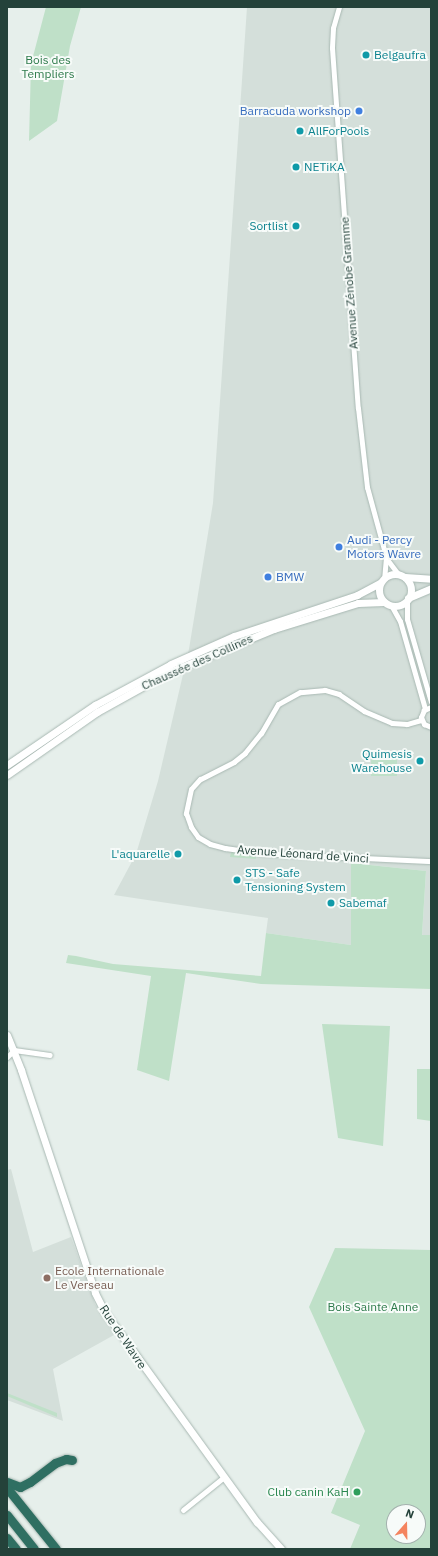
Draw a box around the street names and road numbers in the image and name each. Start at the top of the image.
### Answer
street label: Avenue Zénobe Gramme [337,216,361,350]
street label: Chaussée des Collines [139,631,255,693]
street label: Avenue Léonard de Vinci [237,842,369,866]
street label: Rue de Wavre [96,1302,150,1372]

